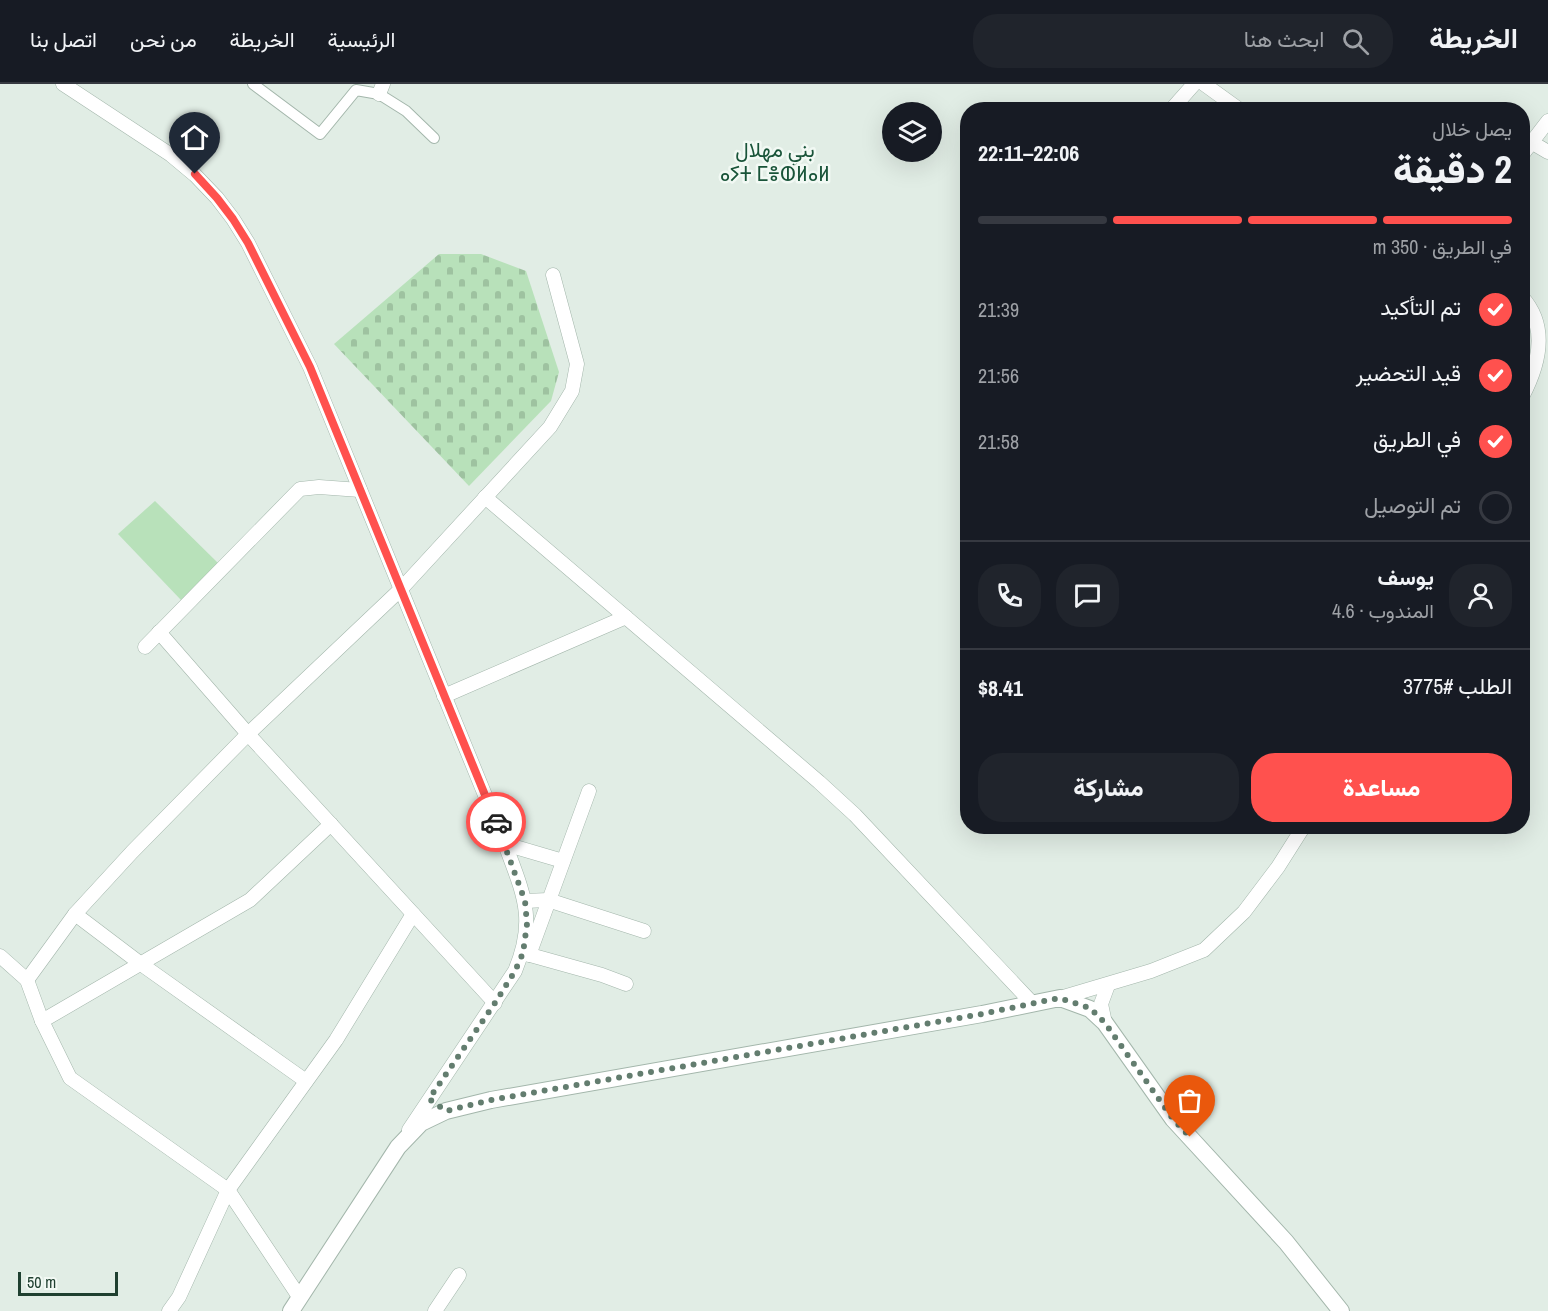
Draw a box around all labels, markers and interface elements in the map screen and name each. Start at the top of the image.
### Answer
search box [973,14,1393,68]
text: الخريطة [1429,19,1518,57]
text: ابحث هنا [1244,24,1324,54]
text: اتصل بنا [30,25,97,54]
text: من نحن [130,25,197,54]
text: الخريطة [230,25,295,54]
text: الرئيسية [328,25,395,54]
icon: search [1339,25,1372,58]
map controls [882,102,942,162]
button: layers [882,102,942,162]
pin [169,112,220,174]
text: يصل خلال [1432,115,1512,142]
icon: home [178,121,211,154]
district label: بني مهلال ⴰⵢⵜ ⵎⴻⵀⵍⴰⵍ [720,135,830,188]
text: 22:06–22:11 [978,138,1079,168]
text: 2 دقيقة [1393,143,1512,195]
text: في الطريق · 350 m [1373,233,1512,260]
text: تم التأكيد [1380,292,1461,322]
icon: check [1479,293,1512,326]
text: 21:39 [978,296,1019,323]
text: قيد التحضير [1356,358,1461,388]
icon: check [1479,359,1512,392]
text: 21:56 [978,362,1019,389]
text: في الطريق [1373,424,1461,454]
icon: check [1479,425,1512,458]
text: 21:58 [978,428,1019,455]
text: تم التوصيل [1364,490,1461,520]
text: يوسف [1378,562,1434,592]
button: phone [978,564,1041,627]
button: chat [1056,564,1119,627]
button: person [1449,564,1512,627]
text: المندوب · 4.6 [1332,597,1434,624]
text: الطلب #3775 [1403,671,1512,701]
text: $8.41 [978,673,1023,703]
button: مشاركة [978,753,1239,822]
button: مساعدة [1251,753,1512,822]
courier [466,792,526,852]
icon: car [480,806,513,839]
pin [1164,1075,1215,1137]
icon: bag [1173,1084,1206,1117]
scale bar [18,1269,118,1296]
text: 50 m [27,1271,56,1293]

